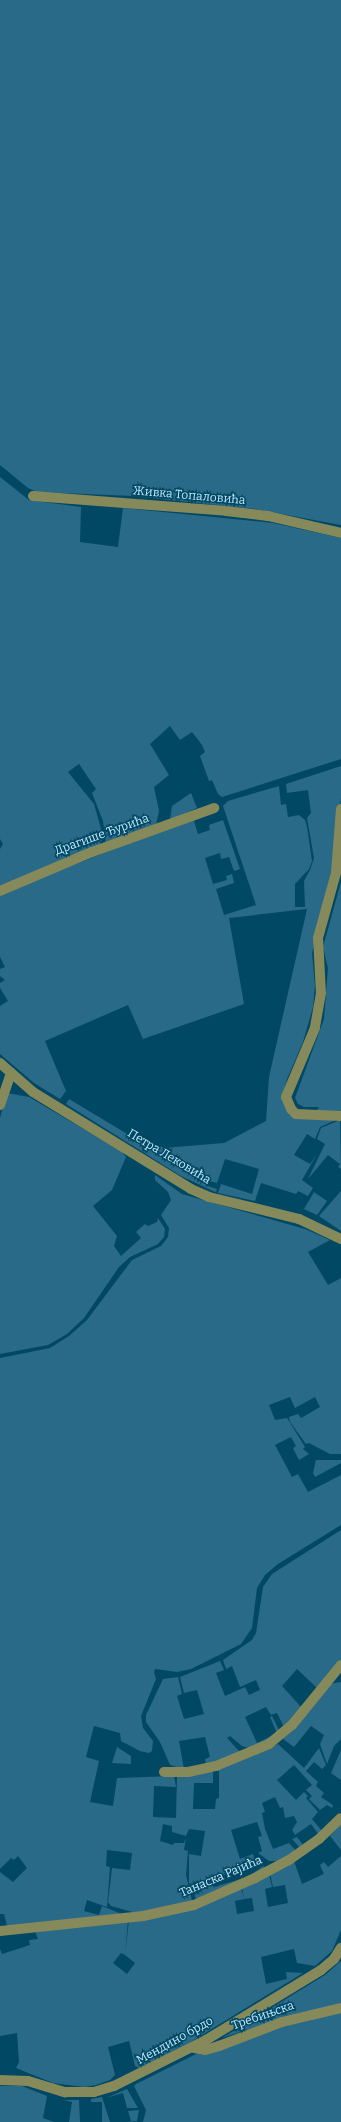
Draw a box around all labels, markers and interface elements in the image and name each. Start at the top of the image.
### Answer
street label: Живка Топаловића [132,484,246,508]
street label: Драгише Ђурића [53,811,151,859]
street label: Петра Лековића [125,1126,213,1188]
street label: Танаска Рајића [178,1853,264,1901]
street label: Требињска [230,1999,296,2033]
street label: Мендино брдо [134,2014,216,2068]

